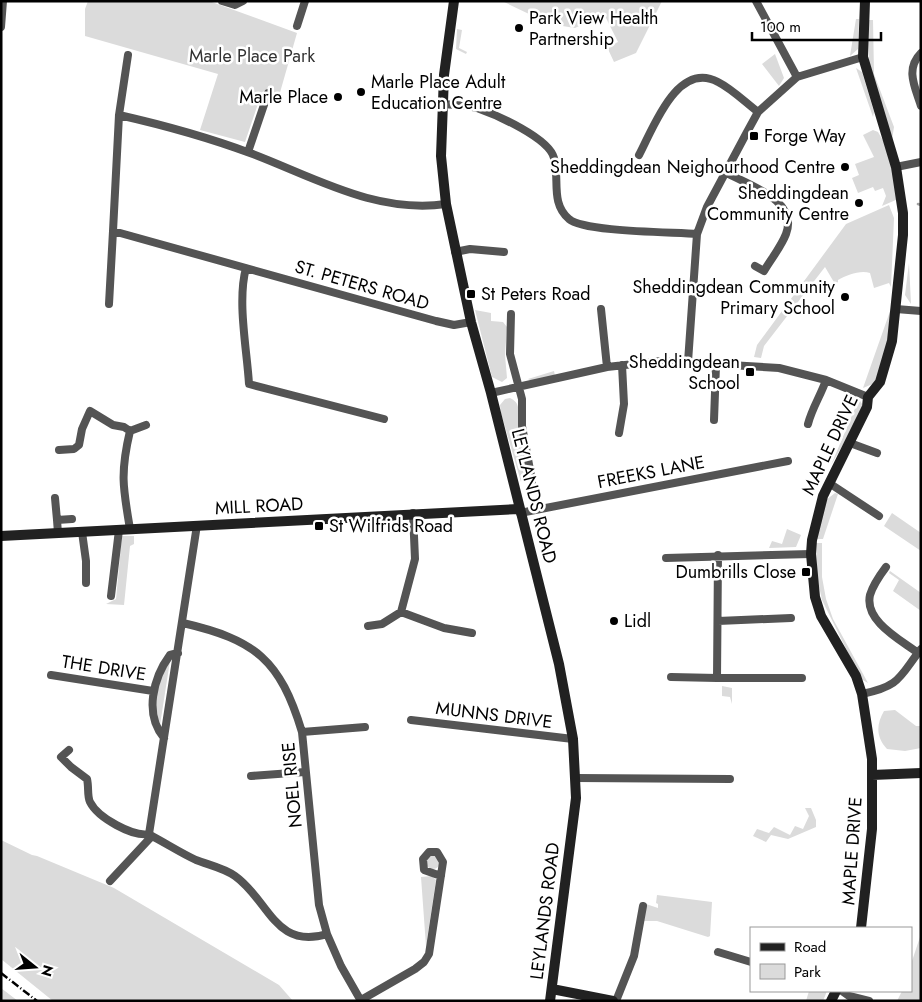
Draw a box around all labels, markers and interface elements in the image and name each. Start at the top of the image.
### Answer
place label: Park View Health Partnership [529,5,658,52]
scale bar [752,10,881,42]
text: 100 m [760,16,801,38]
marker: Park View Health Partnership [513,22,525,34]
park label: Marle Place Park [189,43,315,69]
place label: Marle Place Adult Education Centre [371,69,506,116]
place label: Marle Place [239,84,328,110]
marker: Marle Place Adult Education Centre [355,86,367,98]
marker: Marle Place [332,91,344,103]
place label: Forge Way [764,123,846,149]
marker: Forge Way [748,130,760,142]
place label: Sheddingdean Neighourhood Centre [550,154,835,180]
marker: Sheddingdean Neighourhood Centre [839,161,851,173]
place label: Sheddingdean Community Centre [707,180,849,227]
marker: Sheddingdean Community Centre [853,197,865,209]
street label: ST. PETERS ROAD [292,253,432,317]
place label: Sheddingdean Community Primary School [632,274,835,321]
place label: St Peters Road [481,281,590,307]
marker: St Peters Road [465,288,477,300]
marker: Sheddingdean Community Primary School [839,291,851,303]
place label: Sheddingdean School [629,349,740,396]
marker: Sheddingdean School [744,366,756,378]
street label: MAPLE DRIVE [795,390,865,500]
street label: LEYLANDS ROAD [505,426,563,566]
street label: FREEKS LANE [595,449,707,495]
street label: MILL ROAD [214,491,304,521]
place label: St Wilfrids Road [329,513,453,539]
marker: St Wilfrids Road [313,520,325,532]
place label: Dumbrills Close [675,559,796,585]
marker: Dumbrills Close [800,566,812,578]
place label: Lidl [624,608,651,634]
marker: Lidl [608,615,620,627]
street label: THE DRIVE [60,649,148,687]
street label: MUNNS DRIVE [434,695,554,735]
street label: NOEL RISE [275,741,309,829]
street label: MAPLE DRIVE [835,796,869,906]
street label: LEYLANDS ROAD [524,841,566,981]
legend [750,927,912,992]
text: Road [794,936,826,958]
north arrow [10,942,60,992]
text: Park [794,961,821,983]
text: N [36,963,59,979]

